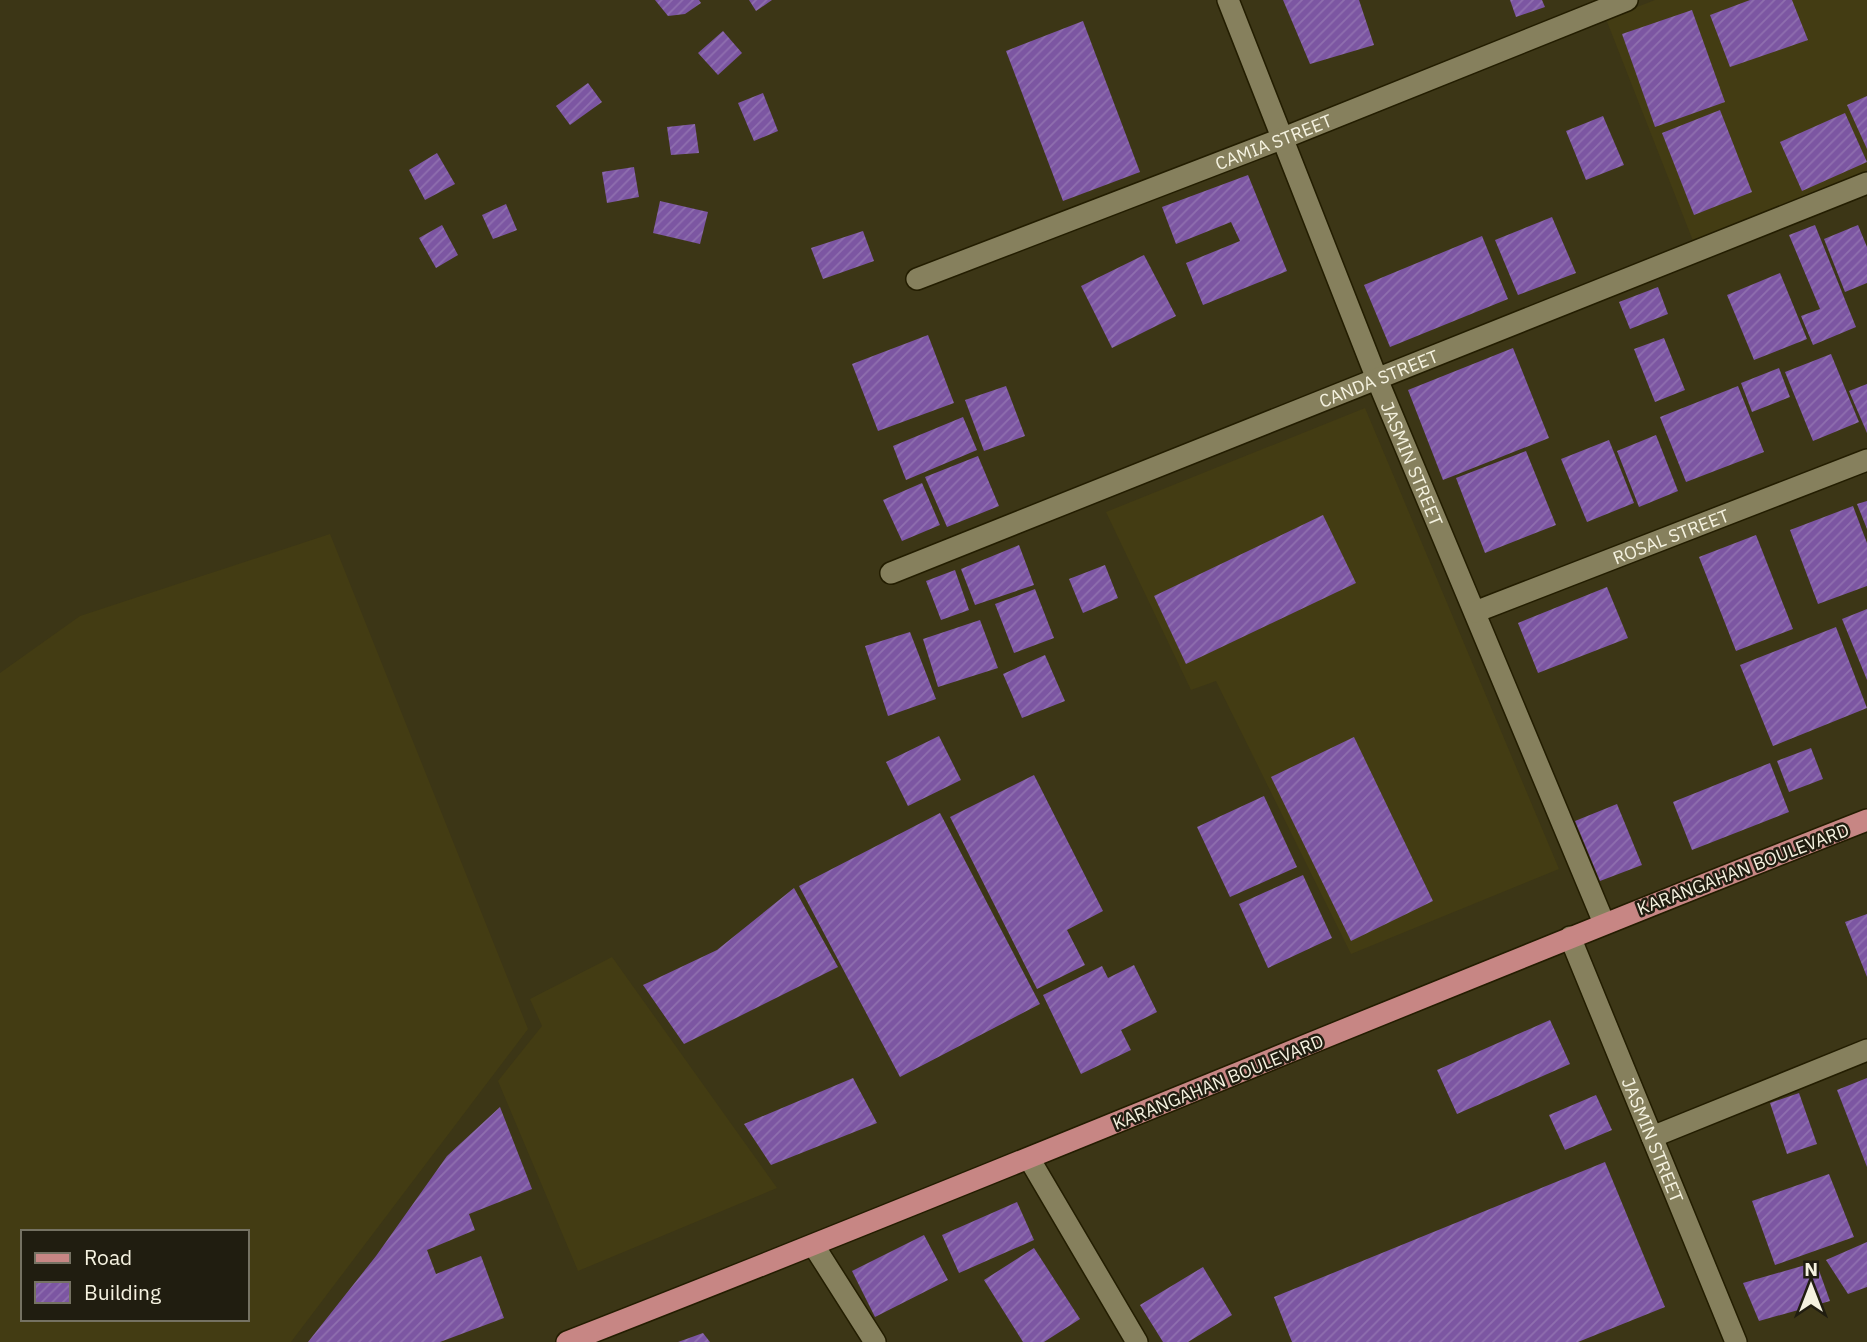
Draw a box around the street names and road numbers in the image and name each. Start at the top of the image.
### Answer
street label: CAMIA STREET [1212,108,1335,175]
street label: CANDA STREET [1316,344,1442,412]
street label: JASMIN STREET [1376,398,1449,530]
street label: ROSAL STREET [1609,503,1732,569]
street label: KARANGAHAN BOULEVARD [1634,818,1852,920]
street label: KARANGAHAN BOULEVARD [1109,1029,1327,1135]
street label: JASMIN STREET [1617,1074,1689,1206]

